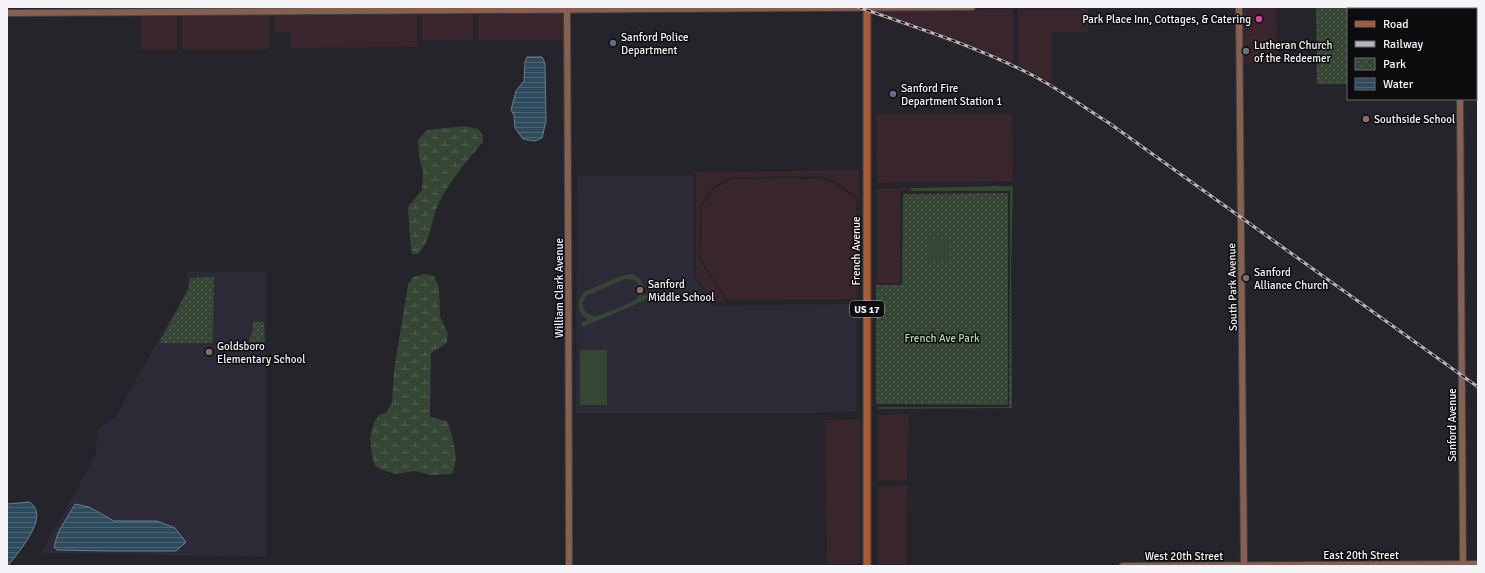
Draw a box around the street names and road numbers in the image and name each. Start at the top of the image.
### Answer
street label: French Avenue [850,217,863,285]
street label: William Clark Avenue [553,238,566,338]
street label: South Park Avenue [1225,243,1240,331]
road number: US 17 [850,301,884,317]
street label: Sanford Avenue [1446,388,1459,462]
street label: East 20th Street [1323,549,1399,562]
street label: West 20th Street [1145,550,1223,563]

